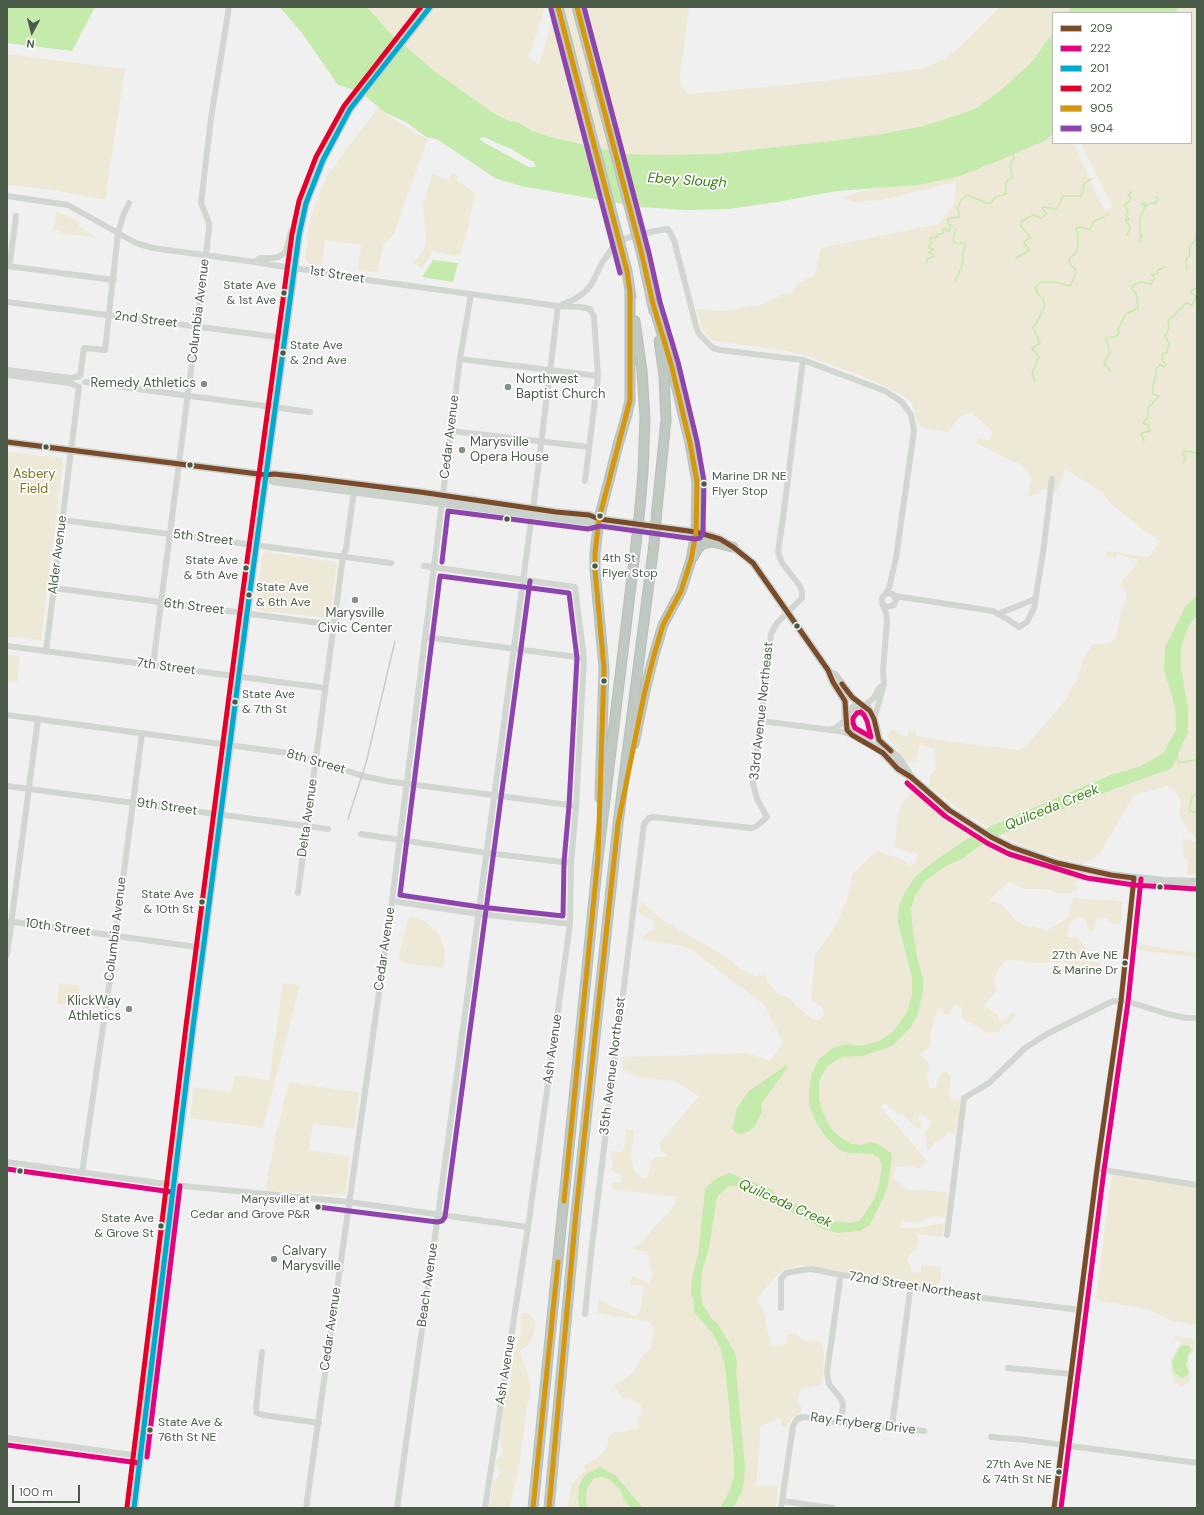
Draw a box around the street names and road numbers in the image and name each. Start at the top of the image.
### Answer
street label: Columbia Avenue [185,258,213,364]
street label: 1st Street [308,263,366,287]
street label: 2nd Street [114,308,178,332]
street label: Cedar Avenue [437,394,463,480]
street label: Alder Avenue [45,515,71,595]
street label: 5th Street [172,527,234,549]
street label: 6th Street [163,596,225,618]
street label: 33rd Avenue Northeast [747,641,777,781]
street label: 7th Street [135,655,197,679]
street label: 8th Street [285,746,347,778]
street label: Delta Avenue [295,778,321,858]
street label: 9th Street [136,795,198,819]
street label: Columbia Avenue [102,876,130,982]
street label: Cedar Avenue [371,906,399,992]
street label: 10th Street [24,916,92,940]
street label: 35th Avenue Northeast [597,996,629,1136]
street label: Ash Avenue [540,1013,566,1085]
street label: Beach Avenue [414,1242,442,1328]
street label: 72nd Street Northeast [848,1269,982,1305]
street label: Cedar Avenue [317,1286,345,1372]
street label: Ash Avenue [493,1334,519,1406]
street label: Ray Fryberg Drive [810,1410,916,1438]

